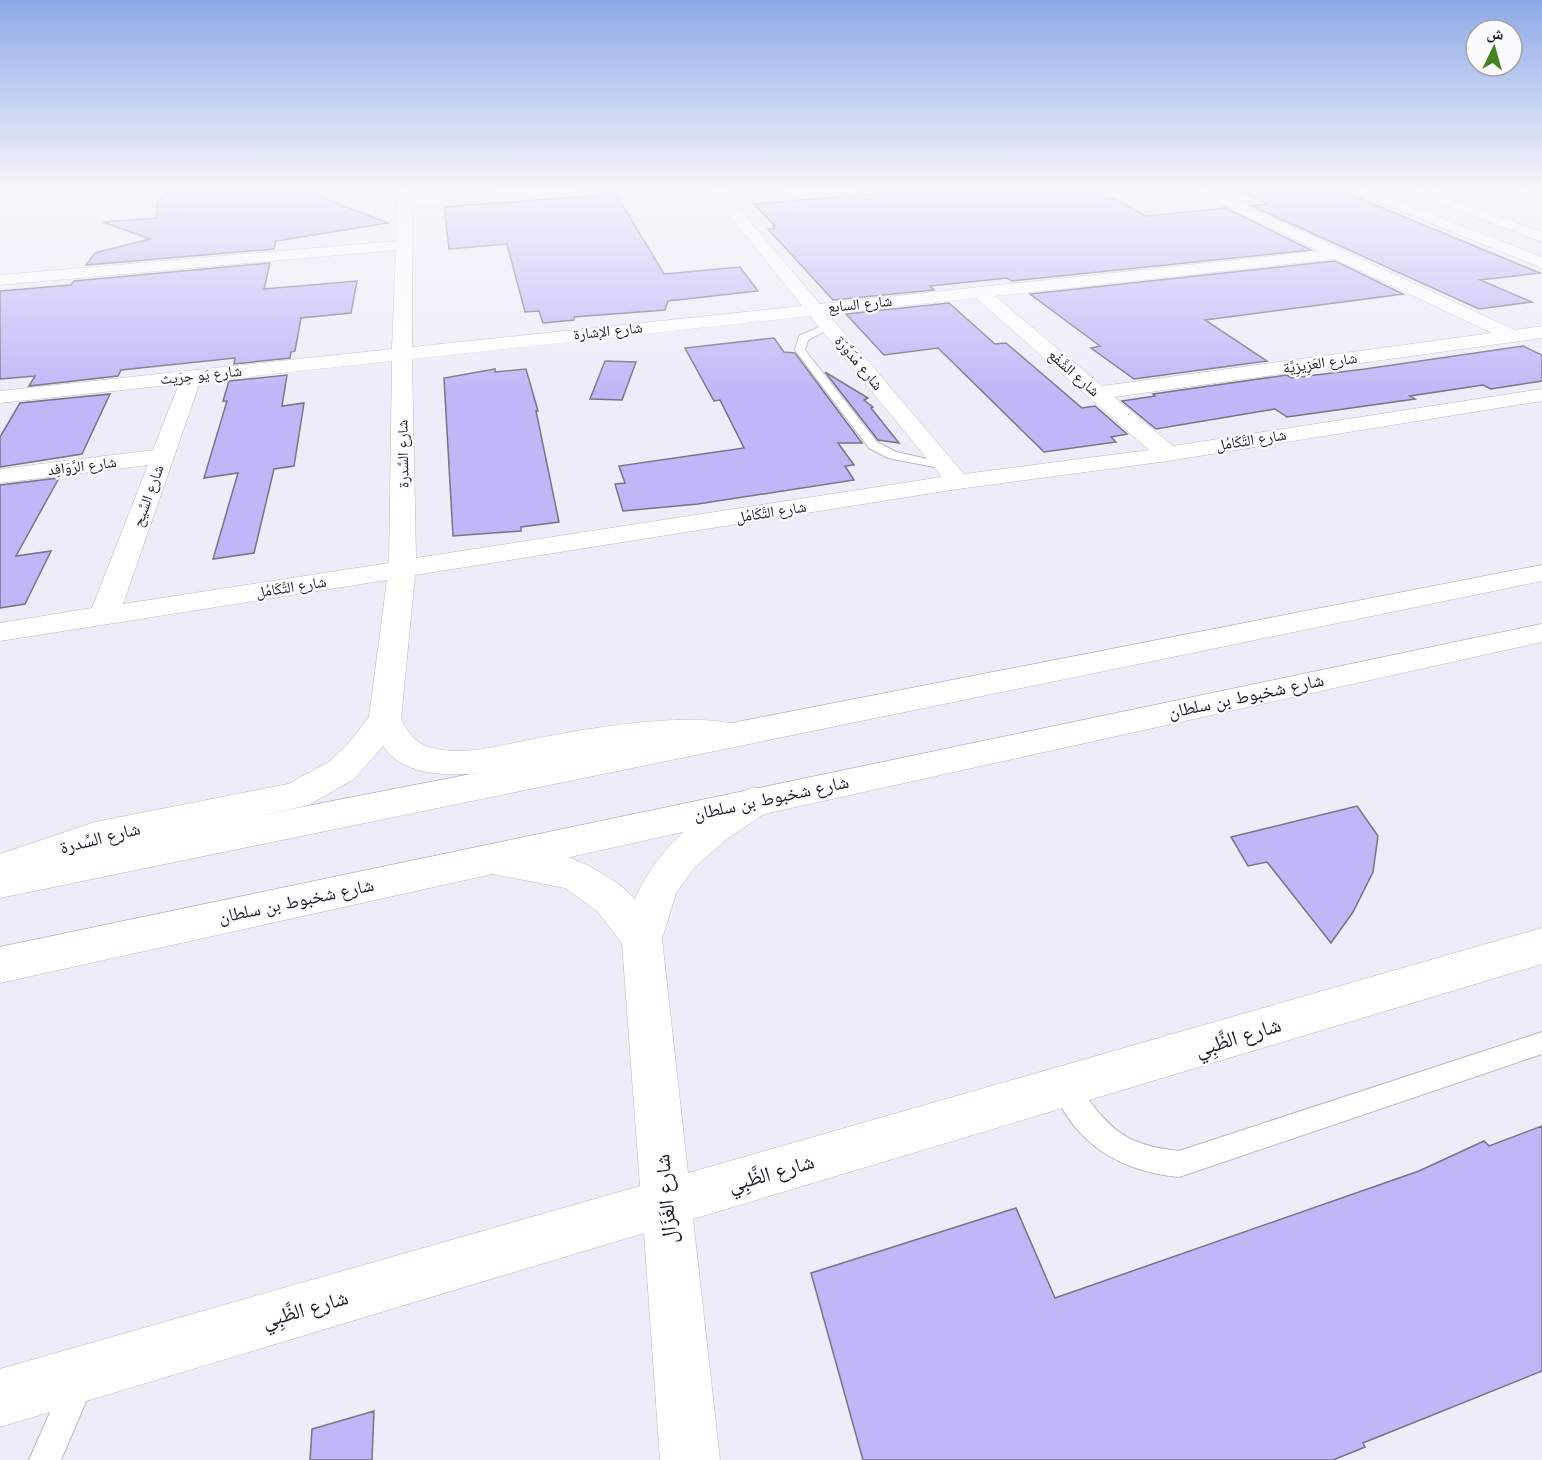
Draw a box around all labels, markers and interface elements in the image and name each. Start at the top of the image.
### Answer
north arrow [1464,18,1524,78]
text: ش [1486,22,1505,44]
street label: شارع السابع [827,291,893,317]
street label: شارع الإشارة [572,317,644,345]
street label: شارع مْدَوَّرَة [830,331,888,395]
street label: شارع الشَّفْع [1044,345,1104,401]
street label: شارع العَزِيزِيَّة [1282,348,1359,379]
street label: شارع يَو حِرَيث [159,361,243,389]
street label: شارع السِّدرة [392,420,414,488]
street label: شارع التَّكَامُل [1214,425,1288,455]
street label: شارع الرَّوَافِد [46,452,118,480]
street label: شارع السِّيح [128,462,169,530]
street label: شارع التَّكَامُل [734,497,808,527]
street label: شارع التَّكَامُل [254,572,328,602]
street label: شارع شخبوط بن سلطان [1166,668,1326,723]
street label: شارع شخبوط بن سلطان [691,770,851,825]
street label: شارع السِّدرة [57,816,142,859]
street label: شارع شخبوط بن سلطان [216,873,376,928]
street label: شارع الظَّبِي [1191,1011,1285,1066]
street label: شارع الظَّبِي [724,1147,818,1201]
street label: شارع الغَزَال [648,1153,683,1245]
street label: شارع الظَّبِي [258,1283,352,1337]

